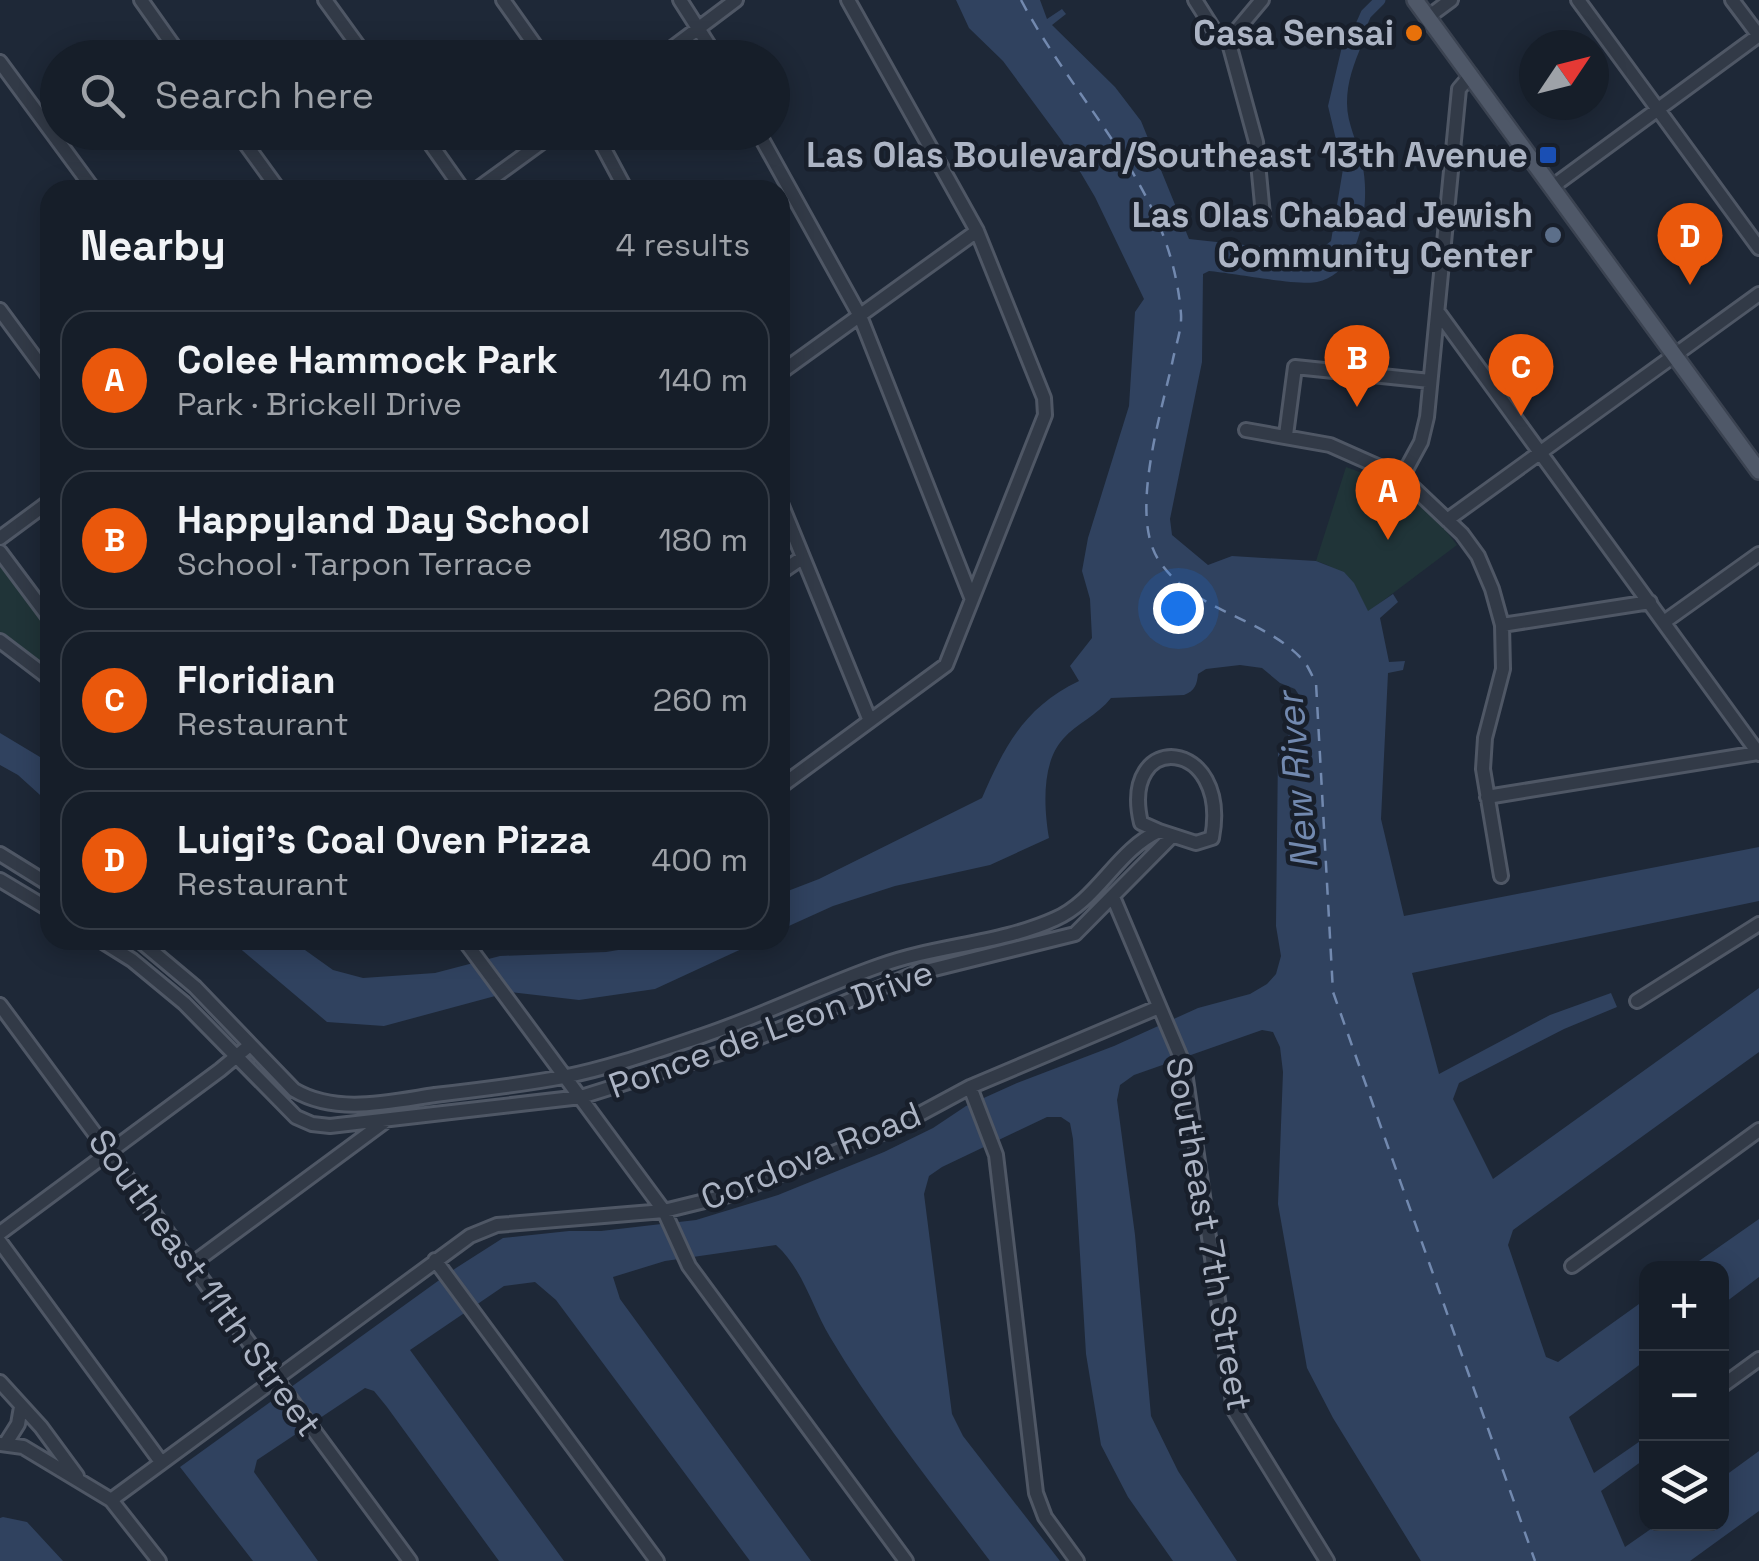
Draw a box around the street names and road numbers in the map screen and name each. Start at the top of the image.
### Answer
street label: Ponce de Leon Drive [603,950,939,1108]
street label: Southeast 7th Street [1156,1053,1262,1415]
street label: Cordova Road [695,1092,927,1220]
street label: Southeast 11th Street [79,1121,331,1445]

